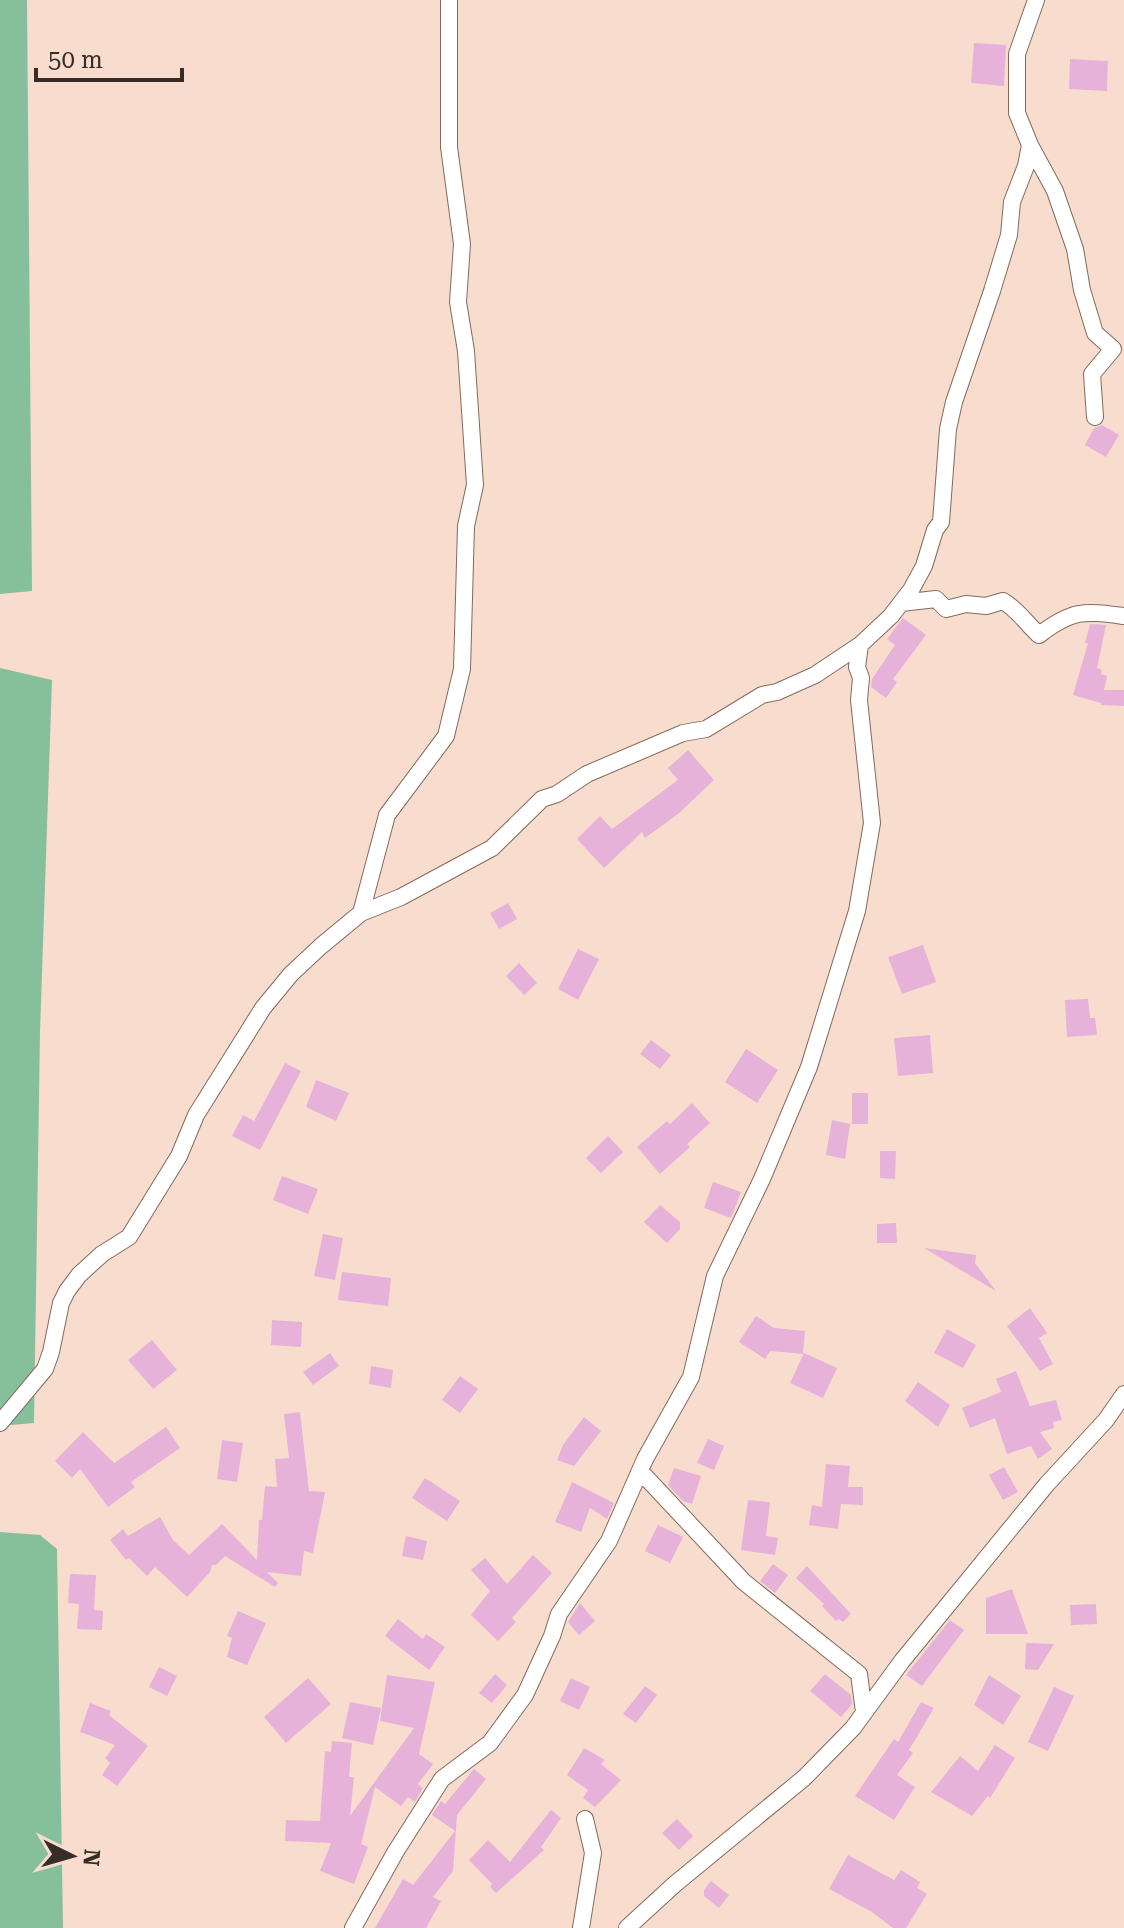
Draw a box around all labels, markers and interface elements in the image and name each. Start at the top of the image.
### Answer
scale bar [36,32,182,82]
text: 50 m [48,46,103,74]
north arrow [32,1816,112,1896]
text: N [78,1848,105,1867]

